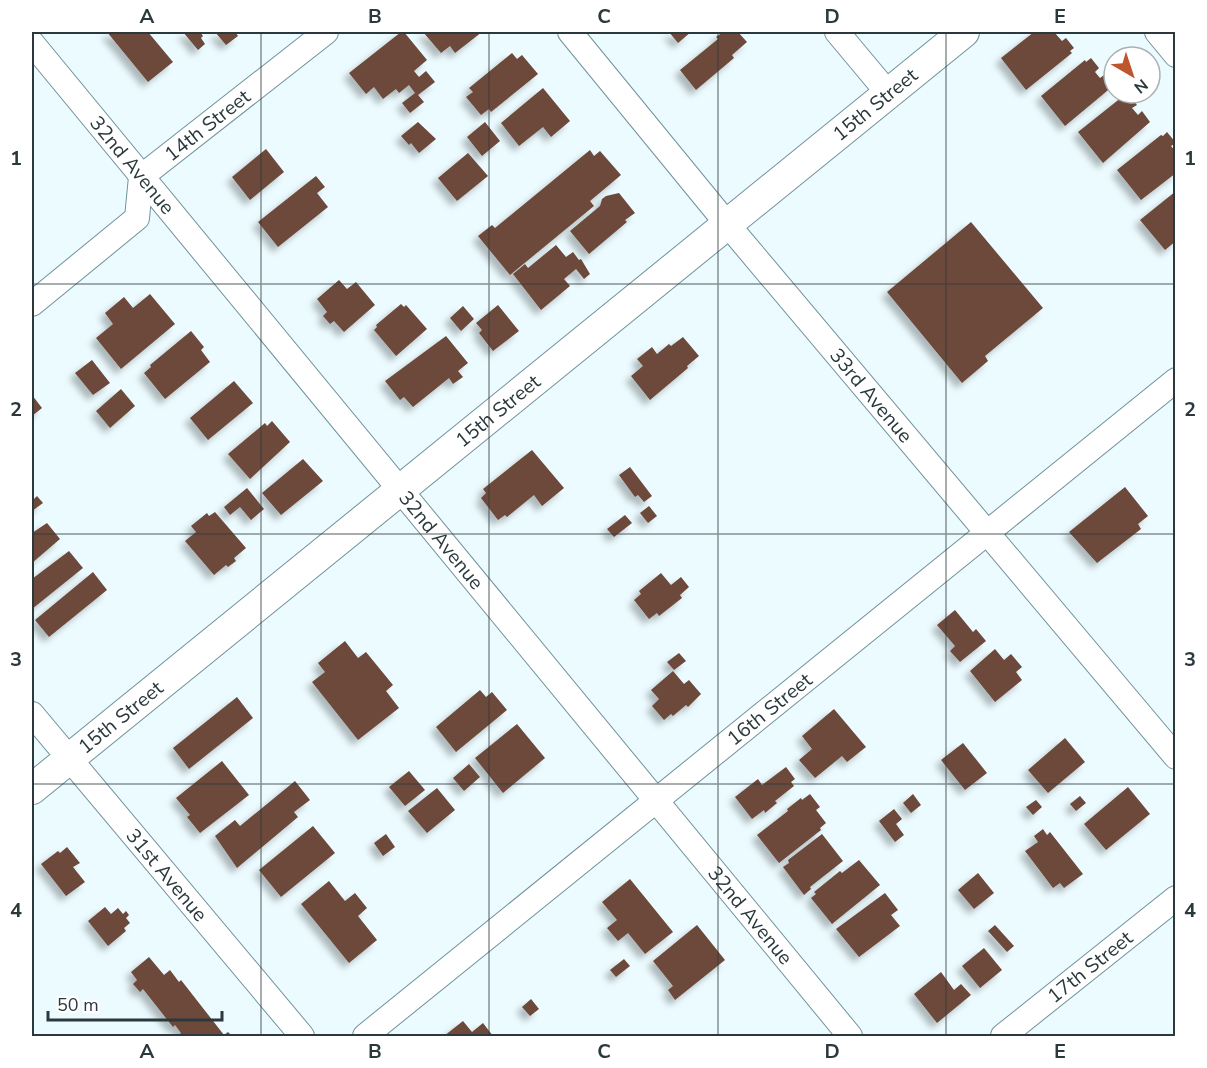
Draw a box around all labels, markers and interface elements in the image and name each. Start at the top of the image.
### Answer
text: A [140,3,155,30]
text: B [368,3,382,30]
text: C [597,3,611,30]
text: D [824,3,840,30]
text: E [1054,3,1066,30]
north arrow [1102,45,1162,105]
street label: 15th Street [827,61,924,147]
text: N [1129,74,1152,98]
street label: 14th Street [159,83,257,168]
street label: 32nd Avenue [83,110,181,220]
text: 1 [10,145,22,172]
text: 1 [1184,145,1196,172]
street label: 33rd Avenue [823,343,919,449]
street label: 15th Street [450,368,547,454]
text: 2 [10,396,22,423]
text: 2 [1184,396,1196,423]
street label: 32nd Avenue [392,485,490,595]
text: 3 [10,646,22,673]
text: 3 [1184,646,1196,673]
street label: 16th Street [721,666,819,752]
street label: 15th Street [73,674,170,760]
street label: 31st Avenue [120,823,213,928]
street label: 32nd Avenue [701,860,799,971]
text: 4 [10,897,22,924]
text: 4 [1184,897,1196,924]
street label: 17th Street [1042,924,1139,1010]
scale bar [48,984,222,1022]
text: 50 m [57,993,99,1017]
text: A [140,1038,155,1065]
text: B [368,1038,382,1065]
text: C [597,1038,611,1065]
text: D [824,1038,840,1065]
text: E [1054,1038,1066,1065]

